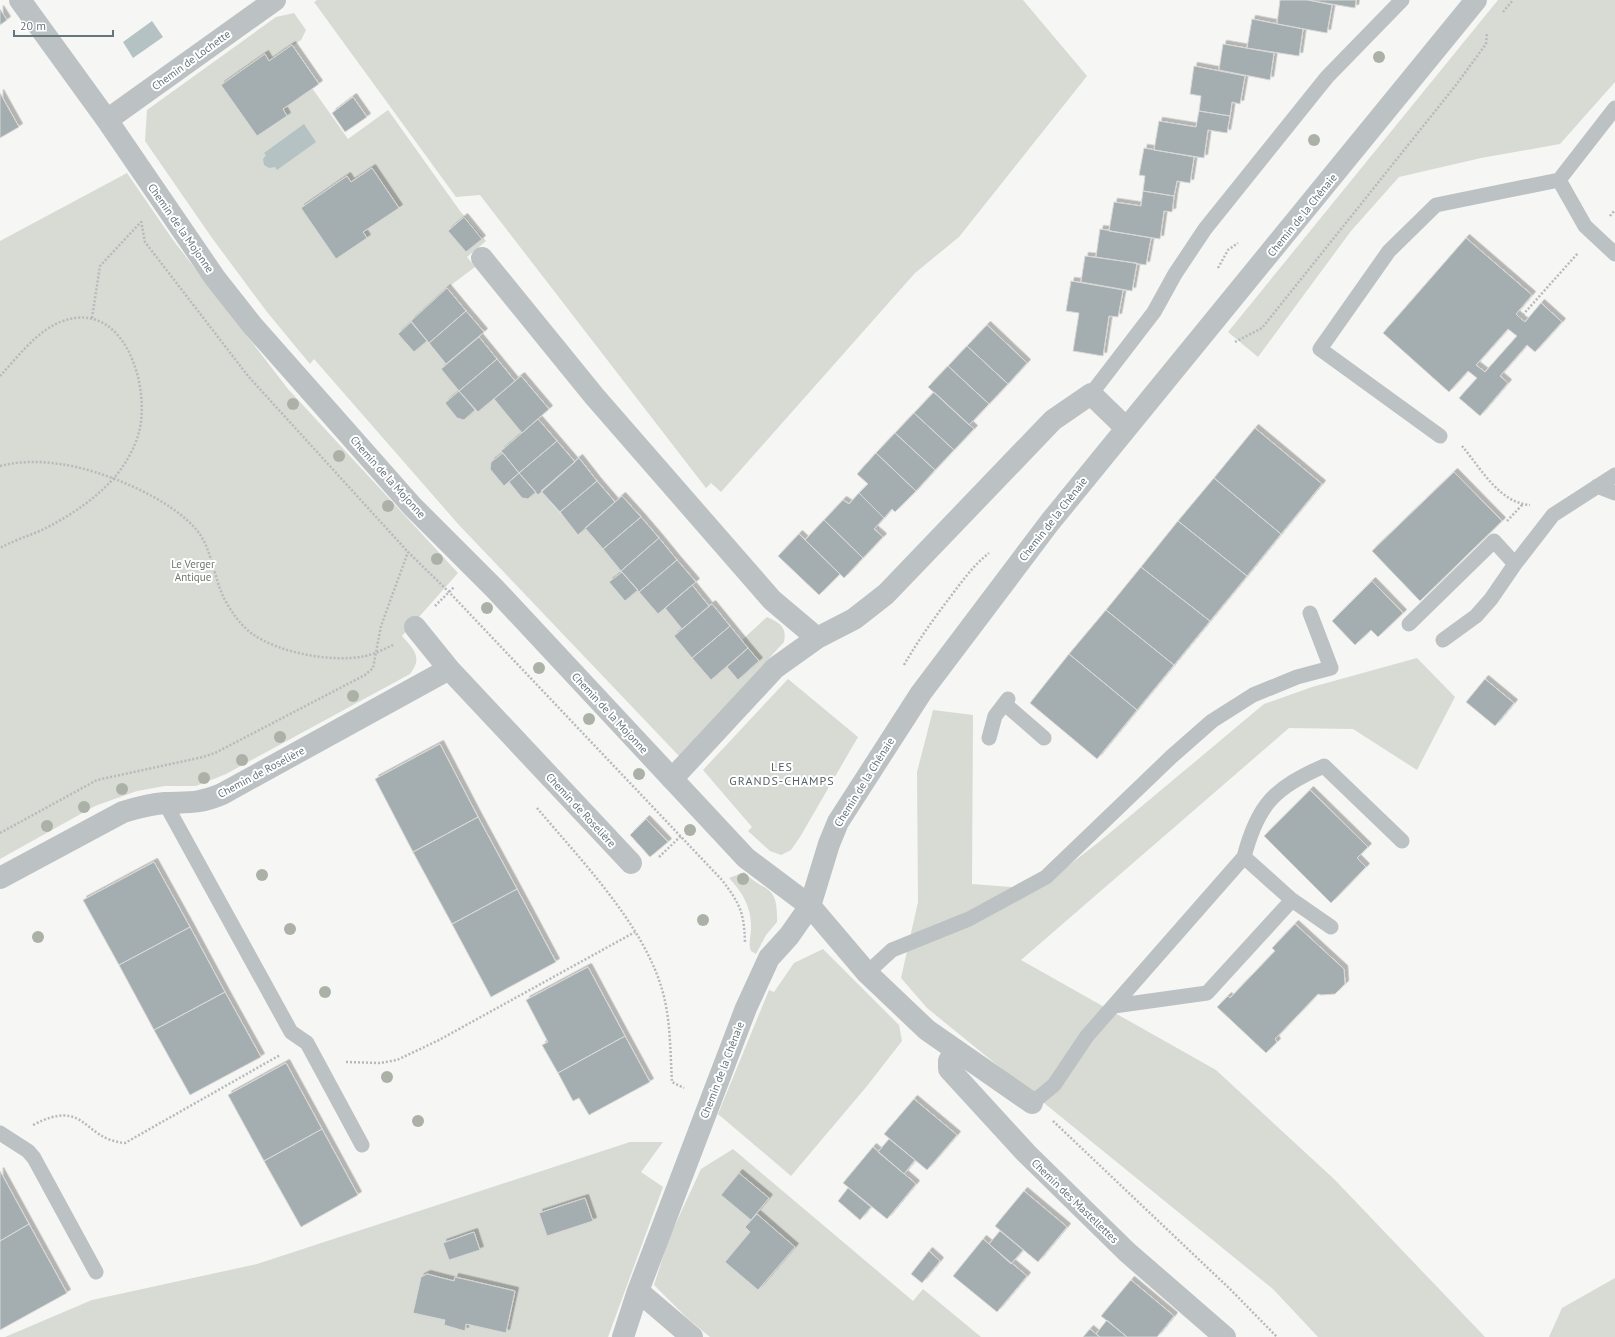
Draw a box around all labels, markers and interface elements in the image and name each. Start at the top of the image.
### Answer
scale bar [14,12,113,38]
text: 20 m [20,18,46,33]
street label: Chemin de Lochette [149,27,233,93]
street label: Chemin de la Chênaie [1264,170,1340,259]
street label: Chemin de la Mojonne [145,181,217,276]
street label: Chemin de la Mojonne [347,433,429,521]
street label: Chemin de la Chênaie [1016,474,1090,564]
park label: Le Verger Antique [171,557,215,584]
street label: Chemin de la Mojonne [569,670,651,757]
street label: Chemin de la Chênaie [831,734,897,829]
street label: Chemin de Roselière [215,743,307,801]
district label: LES GRANDS-CHAMPS [729,759,835,788]
street label: Chemin de Roselière [543,770,619,850]
street label: Chemin de la Chênaie [697,1019,747,1120]
street label: Chemin des Mastellettes [1029,1156,1122,1246]

